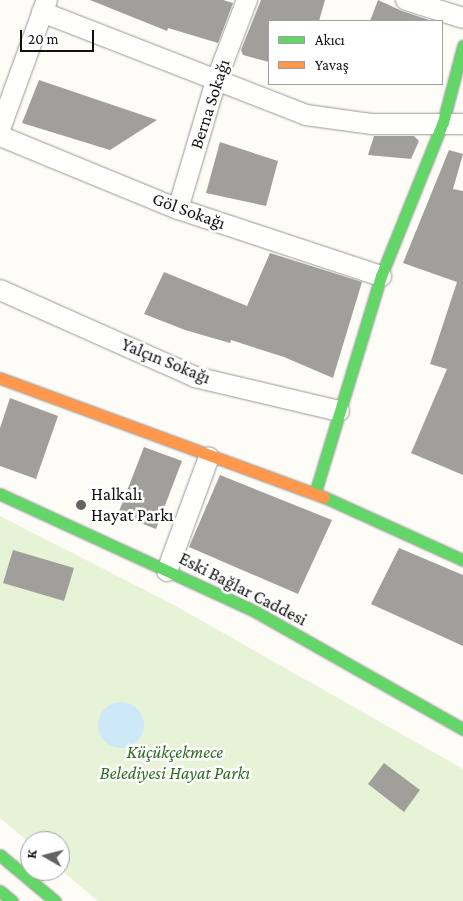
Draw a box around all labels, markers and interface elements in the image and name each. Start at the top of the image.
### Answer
scale bar [22,20,96,52]
legend [268,20,443,85]
text: 20 m [28,31,59,47]
text: Akıcı [315,32,345,48]
street label: Berna Sokağı [185,56,235,152]
text: Yavaş [315,57,349,73]
street label: Göl Sokağı [150,188,228,234]
street label: Yalçın Sokağı [118,333,214,389]
place label: Halkalı Hayat Parkı [91,484,174,526]
marker: Halkalı Hayat Parkı [75,499,87,511]
street label: Eski Bağlar Caddesi [175,547,311,631]
park label: Küçükçekmece Belediyesi Hayat Parkı [100,742,250,784]
north arrow [20,831,70,881]
text: K [23,849,40,860]

